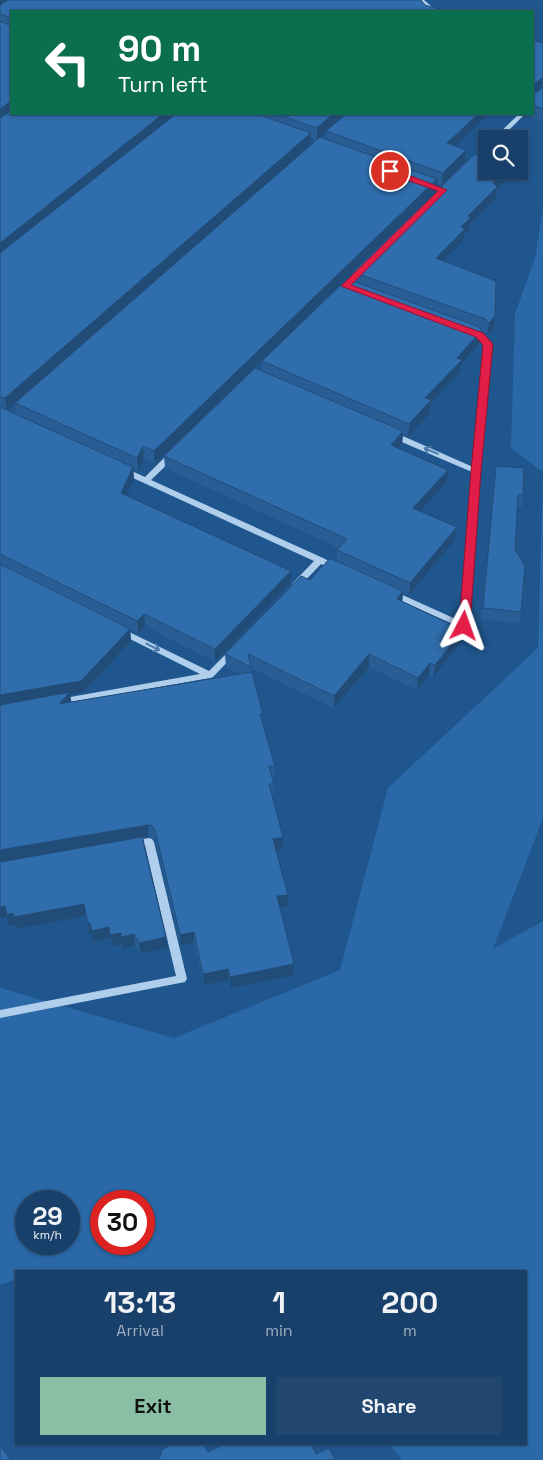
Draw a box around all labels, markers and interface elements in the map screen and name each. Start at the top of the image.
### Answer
text: 90 m [118,27,201,71]
icon: left [35,30,100,95]
text: Turn left [118,70,208,98]
map controls [478,130,528,180]
button: search [478,130,528,180]
pin [369,150,411,192]
icon: arrive [376,157,404,185]
one-way arrow [424,446,439,456]
position arrow [437,599,489,651]
one-way arrow [145,643,160,652]
speed limit sign: 30 [90,1190,155,1255]
text: 29 [32,1200,63,1232]
text: km/h [33,1227,62,1243]
text: 13:13 [104,1283,176,1322]
text: 1 [272,1283,286,1322]
text: 200 [381,1283,438,1322]
text: Arrival [116,1320,164,1341]
text: min [265,1320,293,1341]
text: m [403,1320,417,1341]
button: Exit [40,1377,266,1435]
button: Share [276,1377,502,1435]

